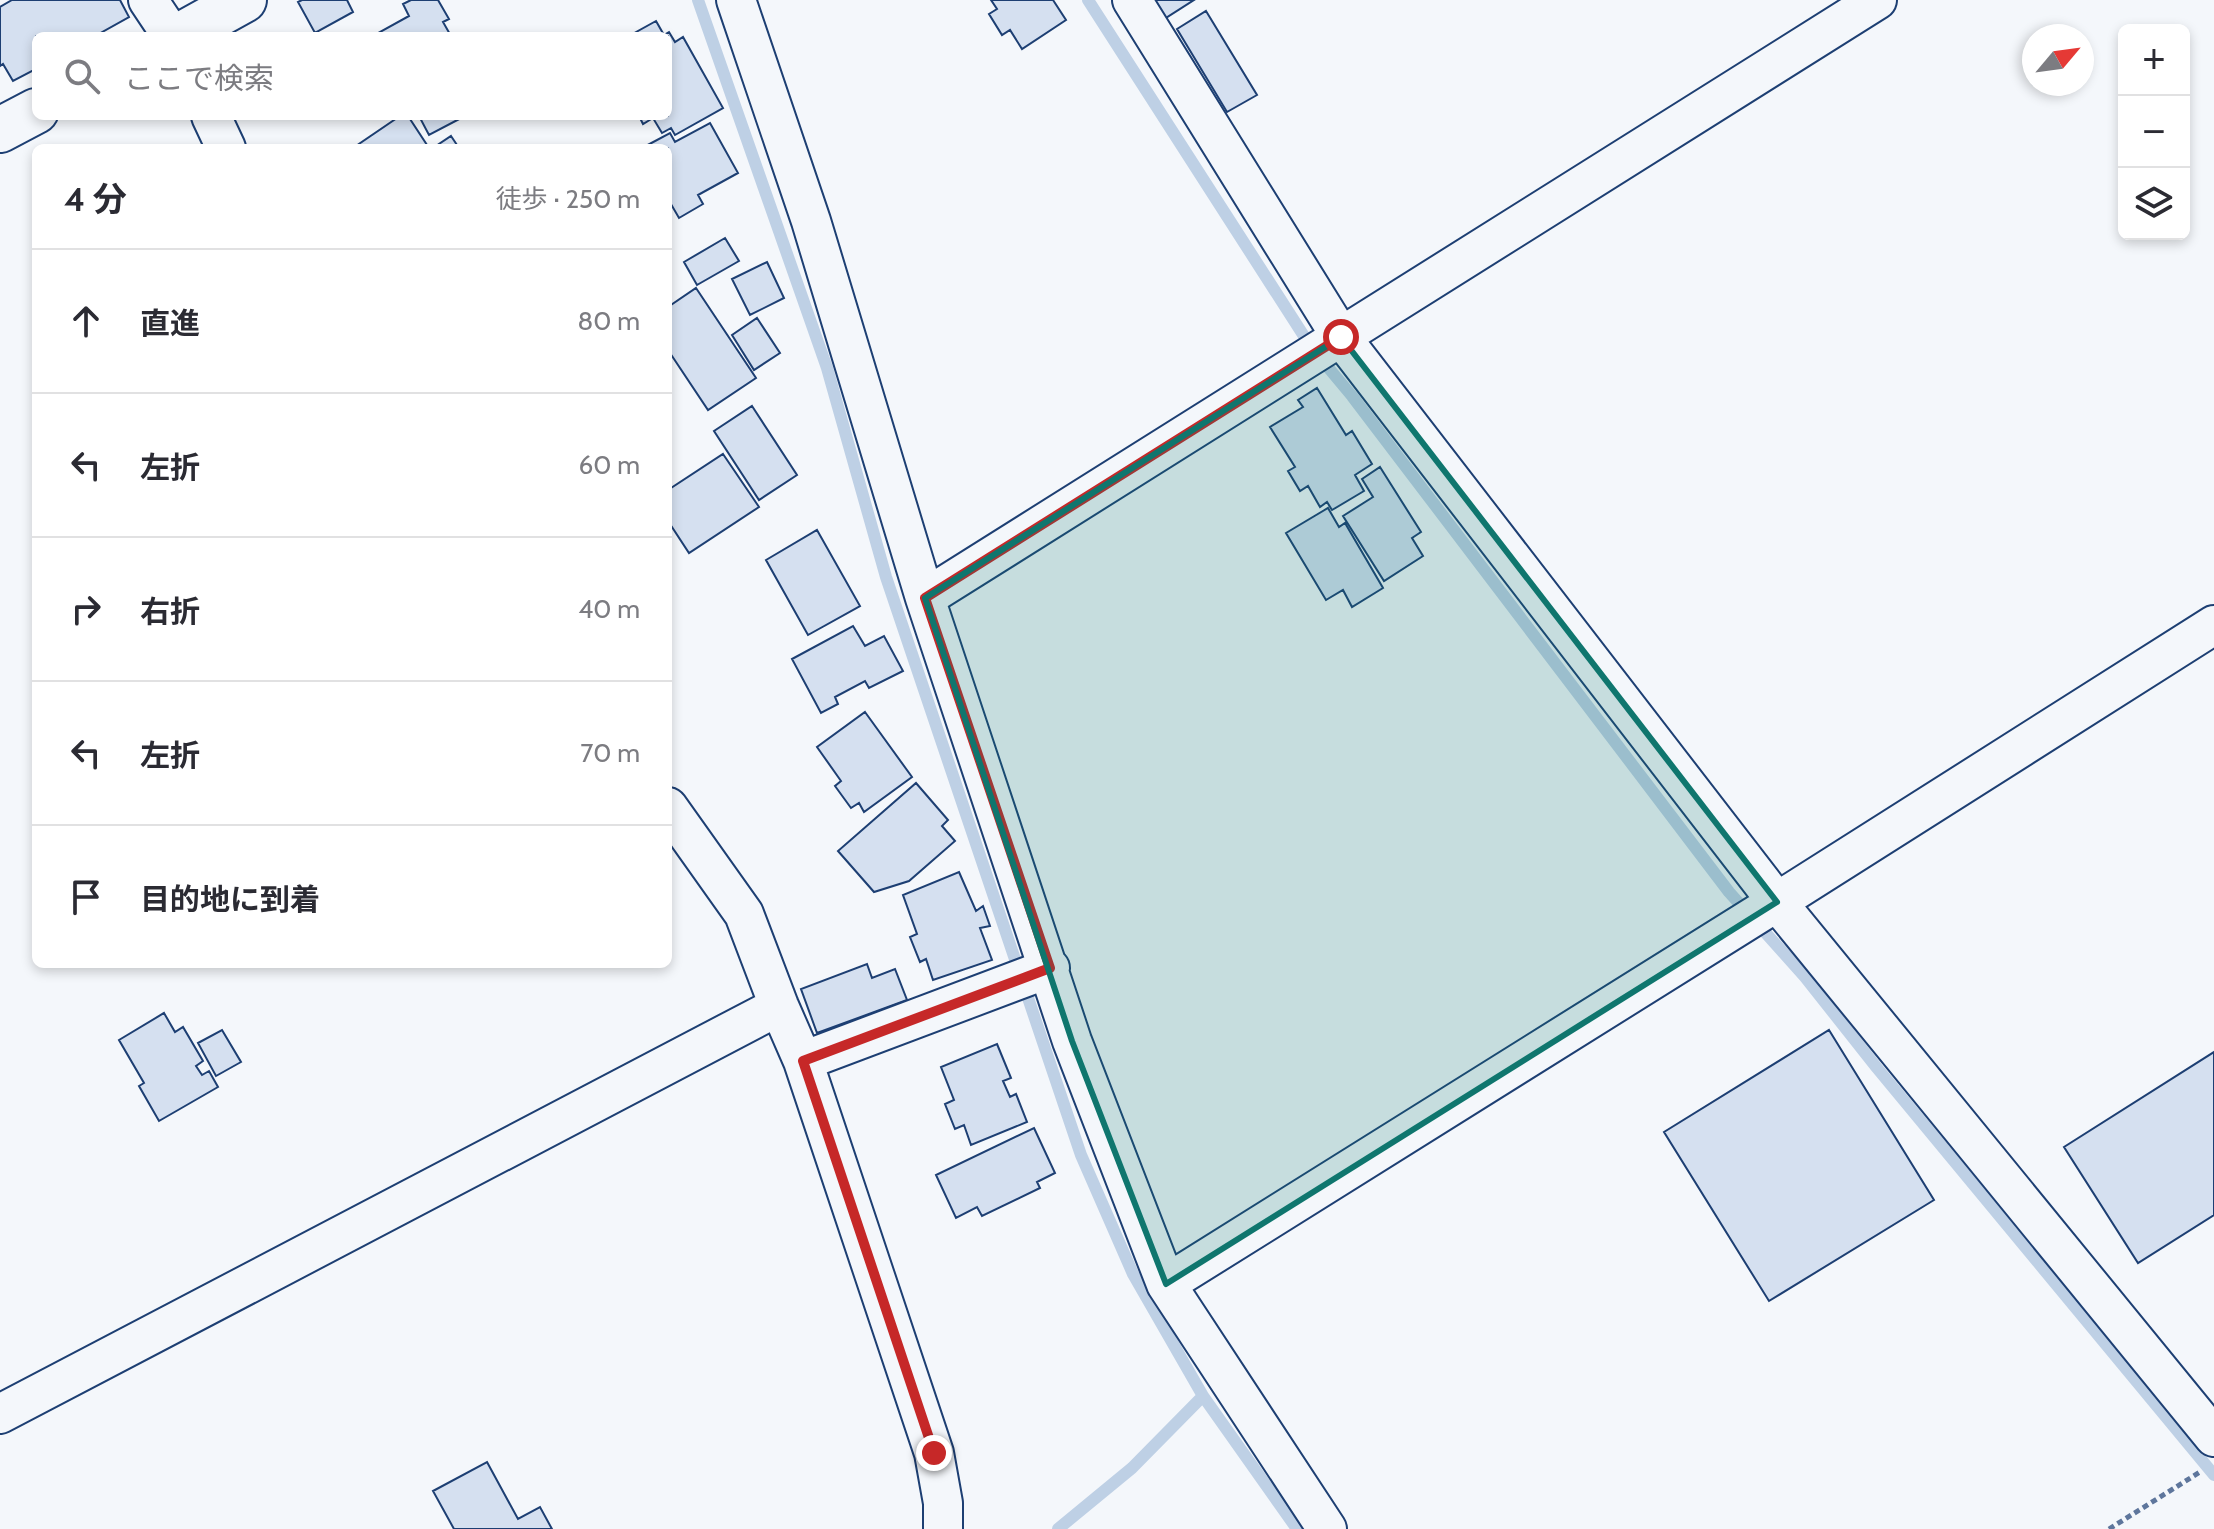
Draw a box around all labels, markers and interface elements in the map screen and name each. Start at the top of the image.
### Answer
north arrow [2022,24,2094,96]
map controls [2118,24,2190,240]
button: + [2118,24,2190,96]
search box [32,32,672,120]
icon: search [60,54,104,98]
text: ここで検索 [124,60,274,97]
button: − [2118,96,2190,168]
button: layers [2118,168,2190,240]
text: 4 分 [64,178,127,220]
text: 徒歩 · 250 m [496,183,640,215]
icon: ahead [64,299,108,343]
text: 直進 [140,305,200,342]
text: 80 m [577,305,640,337]
route start [1323,319,1359,355]
icon: left [64,443,108,487]
text: 左折 [140,449,200,486]
text: 60 m [578,449,640,481]
icon: right [64,587,108,631]
text: 右折 [140,593,200,630]
text: 40 m [578,593,640,625]
icon: left [64,731,108,775]
text: 左折 [140,737,200,774]
text: 70 m [580,737,640,769]
icon: arrive [64,875,108,919]
text: 目的地に到着 [140,881,320,918]
route end [916,1435,952,1471]

